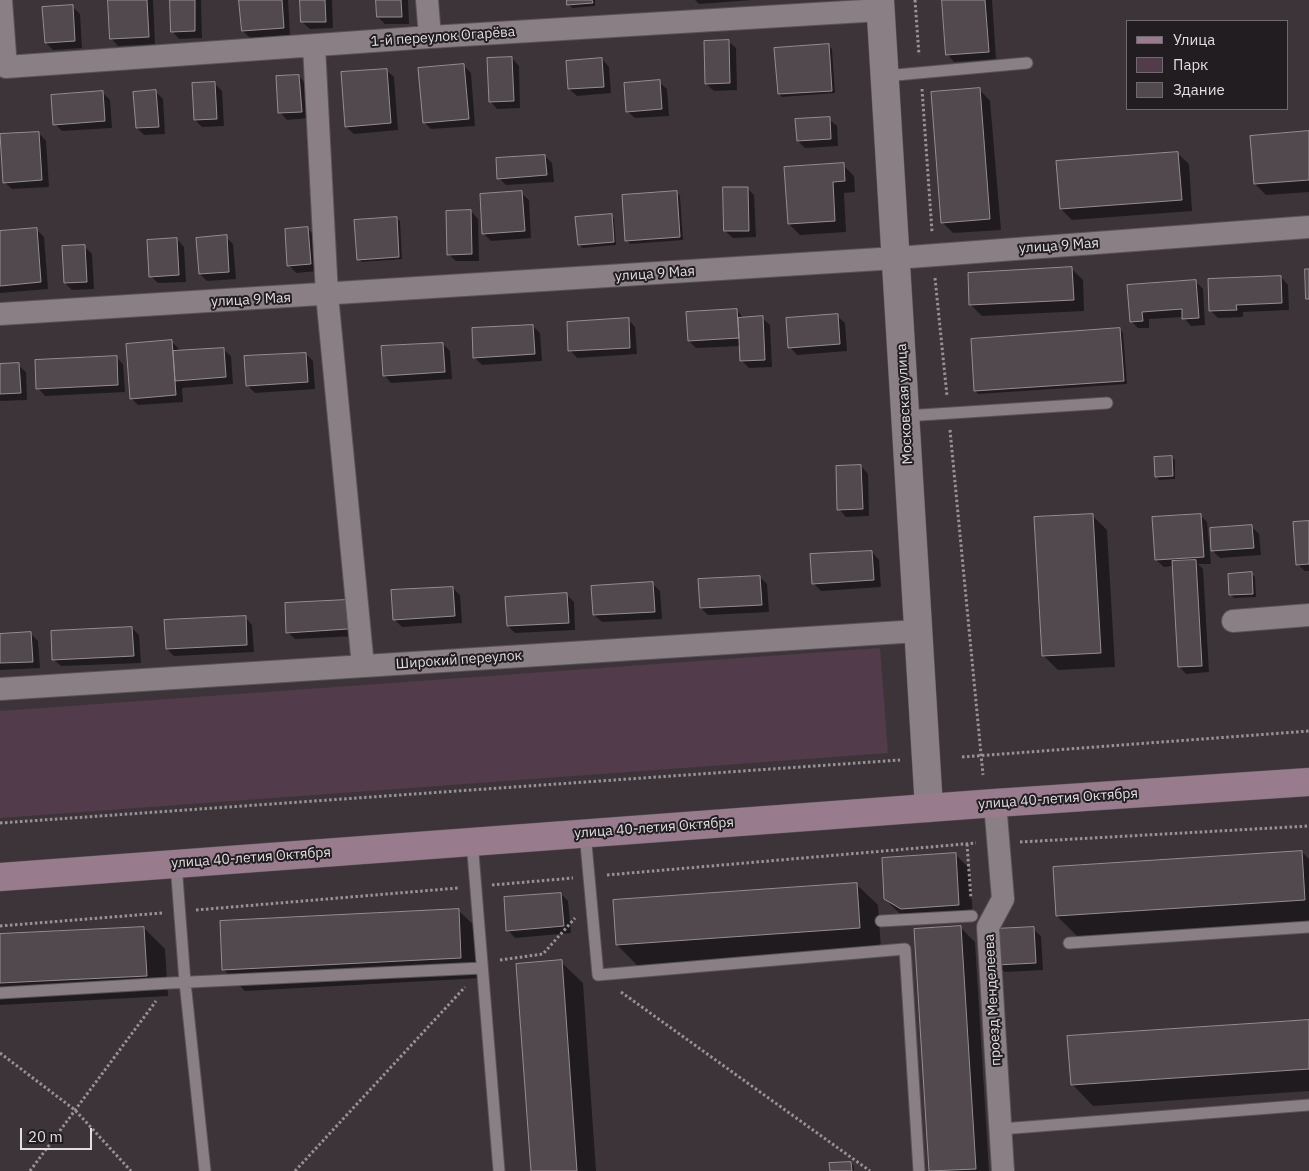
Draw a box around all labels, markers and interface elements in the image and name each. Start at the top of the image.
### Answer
legend [1126,20,1289,110]
street label: 1-й переулок Огарёва [370,24,516,50]
text: Улица [1173,30,1215,49]
text: Парк [1173,55,1208,74]
text: Здание [1173,80,1225,99]
street label: улица 9 Мая [1018,235,1100,257]
street label: улица 9 Мая [614,263,696,285]
street label: улица 9 Мая [211,290,291,310]
street label: Московская улица [893,343,917,465]
street label: Широкий переулок [395,647,523,673]
street label: улица 40-летия Октября [978,785,1138,813]
street label: улица 40-летия Октября [574,814,734,842]
street label: улица 40-летия Октября [171,844,331,872]
street label: проезд Менделеева [981,934,1005,1066]
scale bar [22,1118,95,1150]
text: 20 m [28,1127,63,1146]

